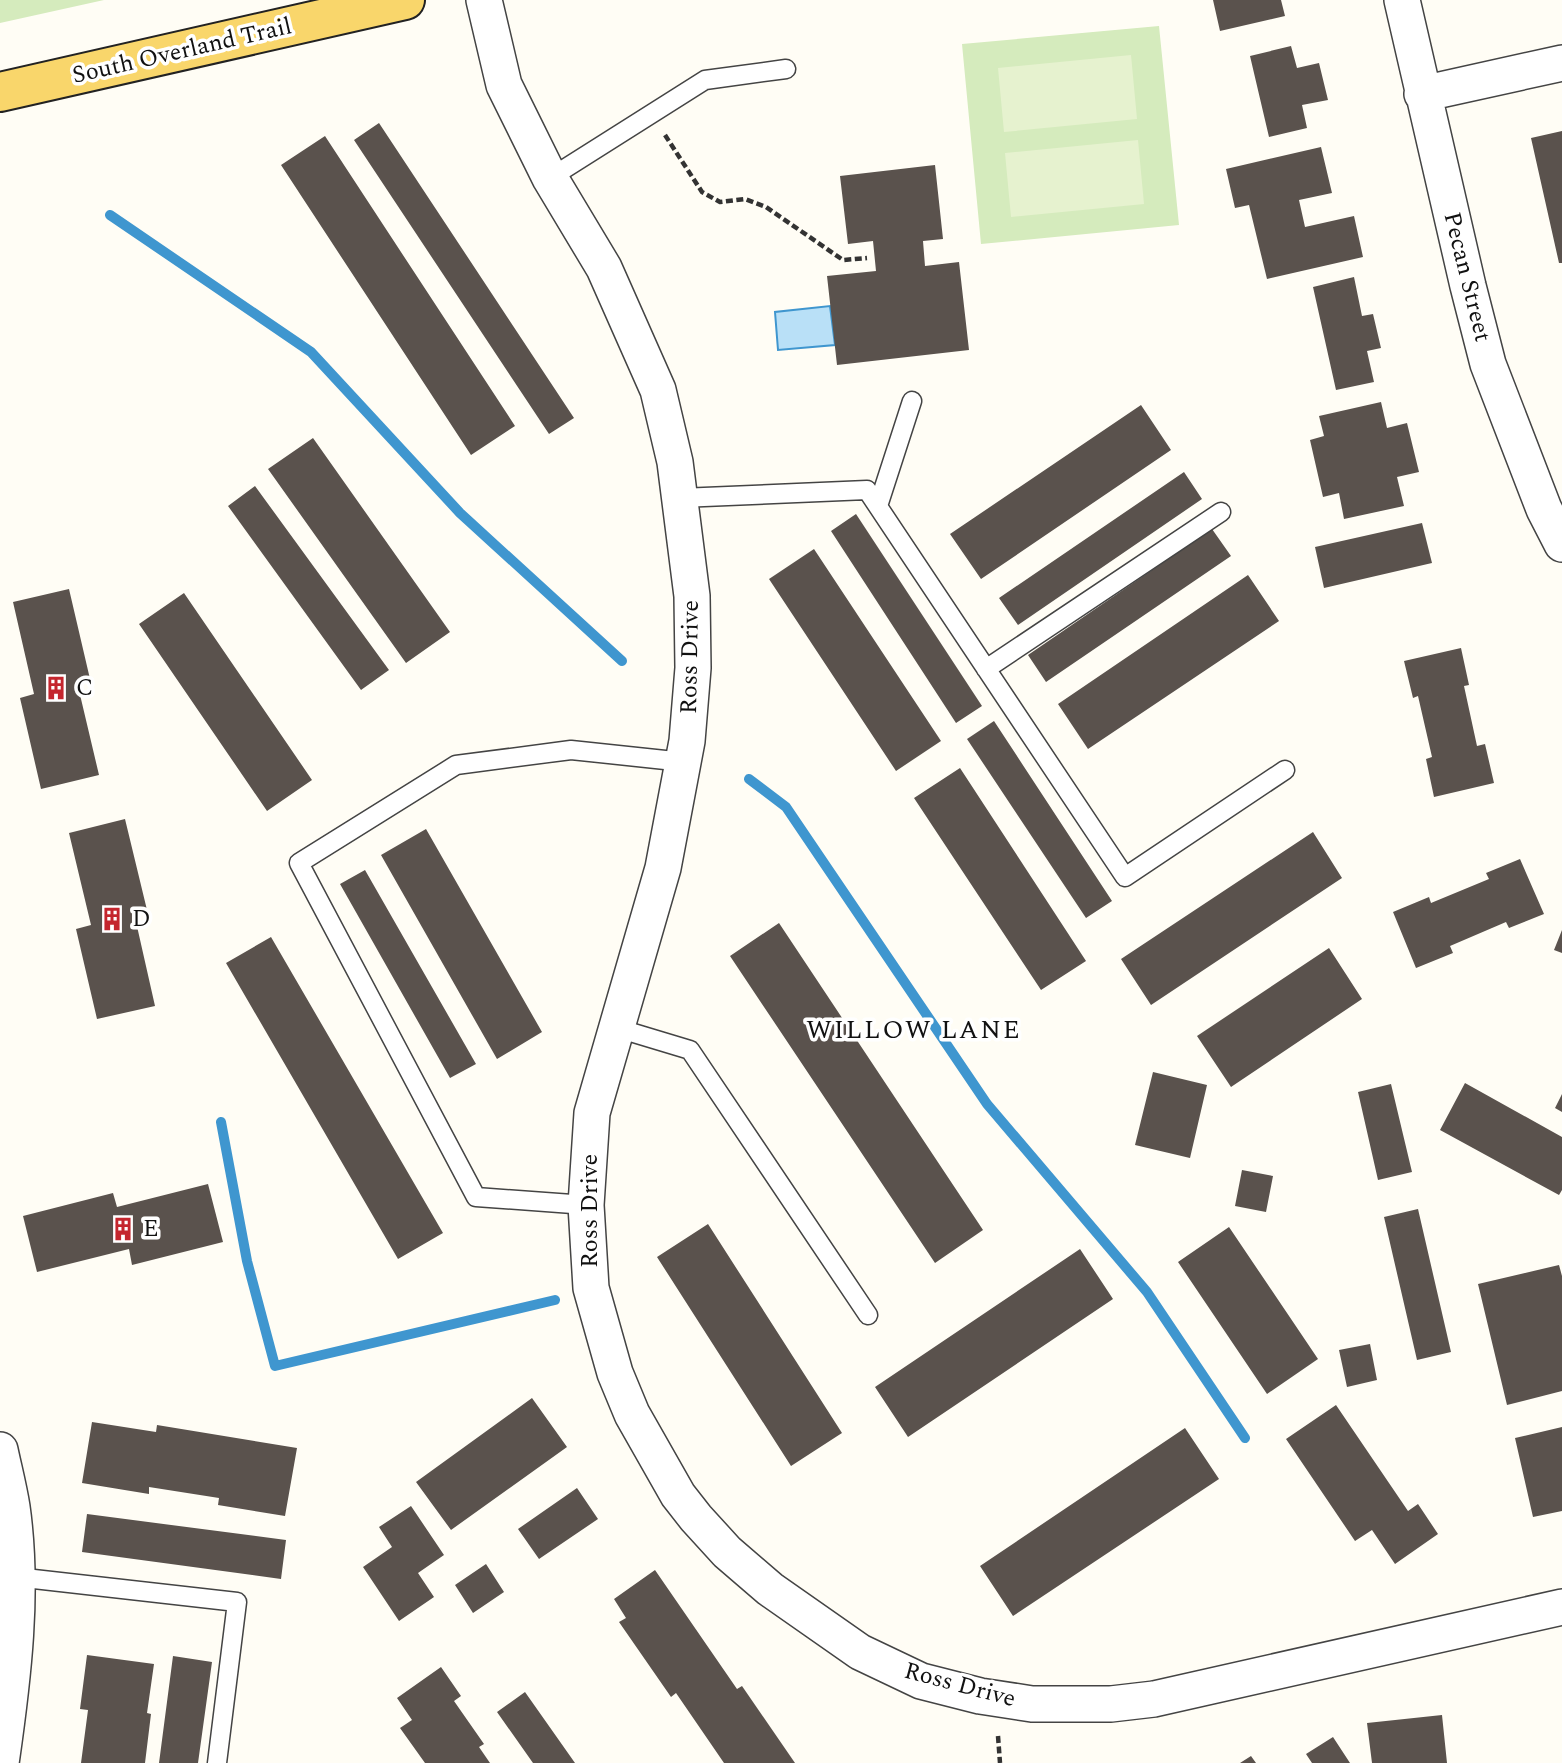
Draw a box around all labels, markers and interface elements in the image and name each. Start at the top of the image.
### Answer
street label: South Overland Trail [69,8,295,94]
street label: Pecan Street [1433,208,1501,346]
street label: Ross Drive [671,600,709,714]
place label: C [76,670,93,706]
building icon: C [42,674,70,702]
place label: D [132,901,151,937]
building icon: D [98,905,126,933]
district label: WILLOW LANE [806,1010,1022,1050]
street label: Ross Drive [572,1154,608,1268]
place label: E [143,1211,159,1247]
building icon: E [109,1215,137,1243]
street label: Ross Drive [900,1653,1020,1717]

